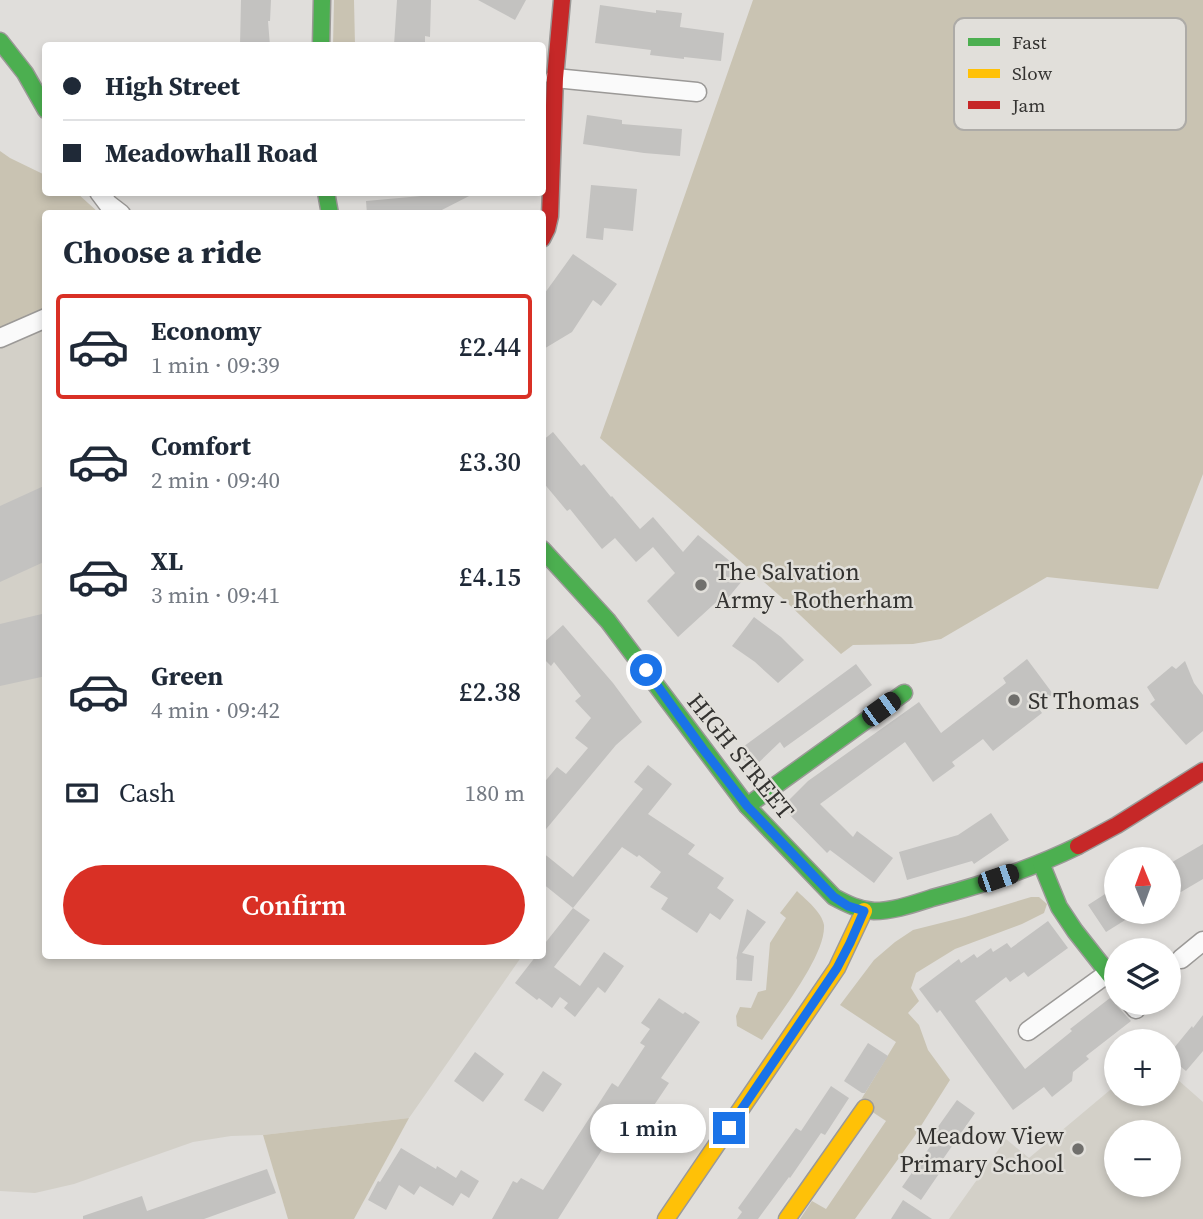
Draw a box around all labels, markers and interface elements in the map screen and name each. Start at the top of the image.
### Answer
legend [954,18,1186,130]
text: Fast [1012,29,1047,55]
text: Slow [1012,60,1053,86]
text: High Street [105,68,240,104]
text: Jam [1011,92,1045,118]
text: Meadowhall Road [105,135,318,171]
text: Choose a ride [63,230,262,274]
text: Economy [151,313,262,349]
icon: car [67,315,130,378]
text: £2.44 [459,329,521,365]
text: 1 min · 09:39 [151,349,280,381]
text: Comfort [151,428,251,464]
icon: car [67,430,130,493]
text: £3.30 [459,444,521,480]
text: 2 min · 09:40 [151,464,280,496]
text: XL [151,543,183,579]
icon: car [67,545,130,608]
place label: The Salvation Army - Rotherham [715,555,914,616]
text: £4.15 [459,559,521,595]
marker: The Salvation Army - Rotherham [693,577,709,593]
text: 3 min · 09:41 [151,579,280,611]
route start [630,654,662,686]
text: Green [151,658,223,694]
icon: car [67,660,130,723]
text: £2.38 [459,674,521,710]
place label: St Thomas [1028,684,1139,717]
street label: HIGH STREET [680,686,802,826]
car [858,688,905,730]
marker: St Thomas [1006,692,1022,708]
text: 4 min · 09:42 [151,694,280,726]
icon: cash [63,774,101,812]
text: Cash [119,775,175,811]
text: 180 m [464,777,525,809]
north arrow [1104,847,1181,924]
map controls [1104,847,1181,1197]
car [975,861,1022,895]
button: Confirm [63,865,525,945]
button: layers [1104,938,1181,1015]
button: + [1104,1029,1181,1106]
callout: 1 min [589,1104,704,1152]
text: 1 min [618,1112,678,1144]
route end [713,1112,745,1144]
place label: Meadow View Primary School [899,1119,1065,1180]
button: − [1104,1120,1181,1197]
marker: Meadow View Primary School [1070,1141,1086,1157]

